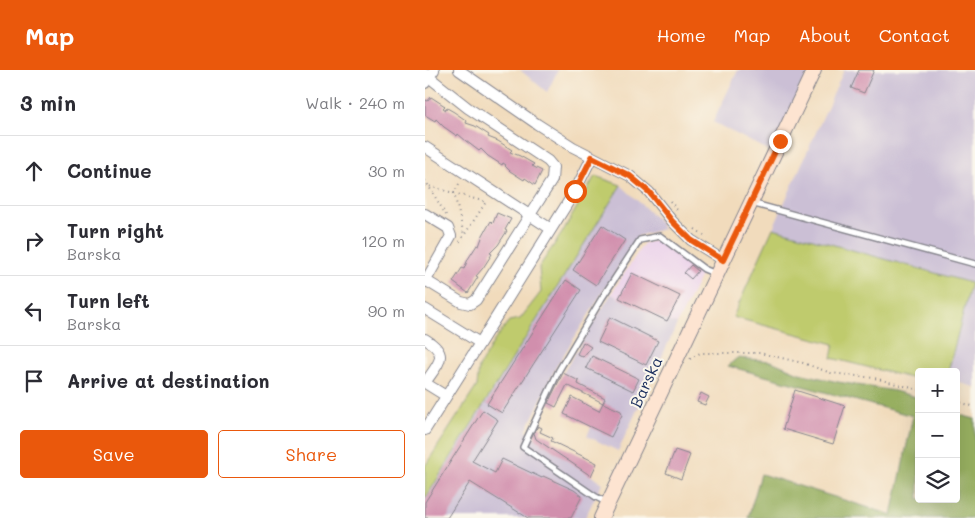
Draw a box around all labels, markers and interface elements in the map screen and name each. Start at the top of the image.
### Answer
text: Map [25,20,74,51]
text: Home [657,23,706,47]
text: Map [734,23,770,47]
text: About [798,23,851,47]
text: Contact [879,23,950,47]
text: 3 min [20,89,76,116]
text: Walk · 240 m [305,92,405,113]
route end [769,130,792,153]
icon: ahead [20,157,48,185]
text: Continue [67,158,152,183]
text: 30 m [368,160,405,181]
route start [564,180,587,203]
text: Turn right [67,218,164,243]
icon: right [20,227,48,255]
text: 120 m [361,230,405,251]
text: Barska [67,243,121,264]
text: Turn left [67,288,150,313]
icon: left [20,297,48,325]
text: 90 m [368,300,405,321]
text: Barska [67,313,121,334]
street label: Barska [625,353,667,411]
icon: arrive [20,367,48,395]
text: Arrive at destination [67,368,270,393]
map controls [915,368,960,503]
button: + [915,368,960,413]
button: − [915,413,960,458]
button: Save [20,430,208,478]
button: Share [218,430,405,478]
button: layers [915,458,960,503]

